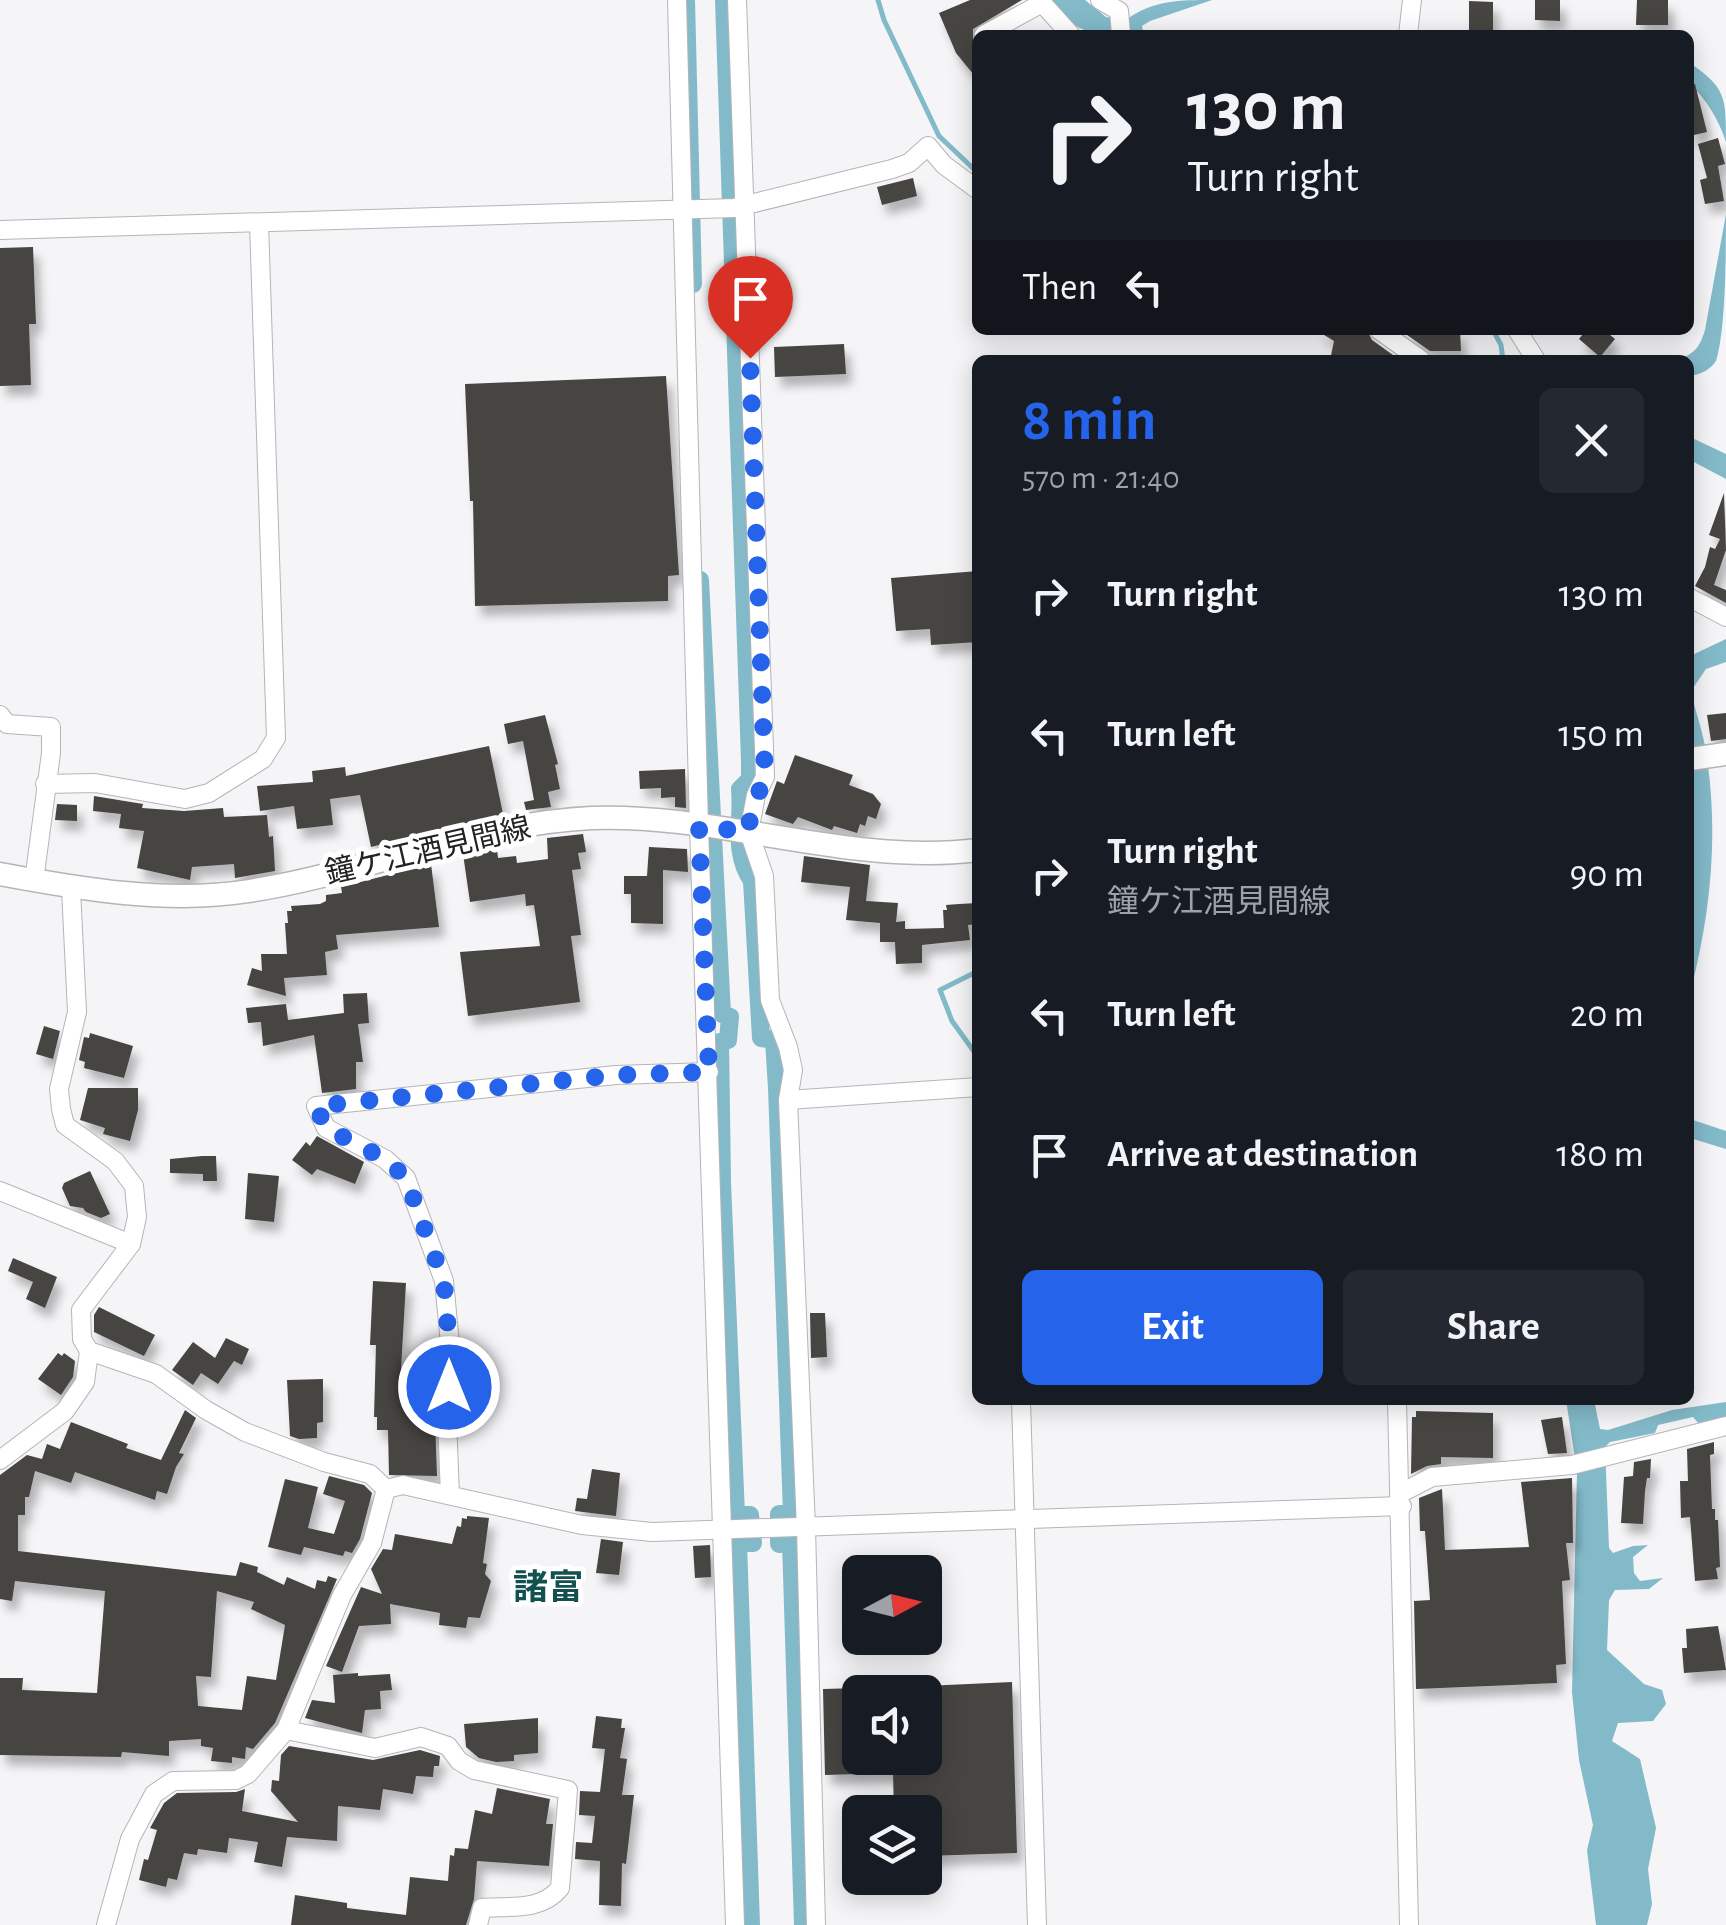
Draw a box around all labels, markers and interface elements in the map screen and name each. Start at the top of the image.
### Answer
icon: right [1022,70,1152,200]
text: 130 m [1187,73,1346,143]
text: Turn right [1187,155,1359,200]
pin [708,256,793,359]
icon: left [1117,260,1172,315]
text: Then [1022,269,1097,307]
icon: arrive [723,271,778,326]
button: close [1539,388,1644,493]
text: 8 min [1022,391,1156,451]
text: 570 m · 21:40 [1022,462,1180,494]
icon: right [1022,568,1077,623]
text: Turn right [1107,576,1257,614]
text: 130 m [1559,576,1644,614]
icon: left [1022,708,1077,763]
text: Turn left [1107,716,1235,754]
text: 150 m [1558,716,1644,754]
street label: 鐘ケ江酒見間線 [322,811,534,889]
text: Turn right [1107,833,1257,871]
icon: right [1022,848,1077,903]
text: 90 m [1569,856,1644,894]
text: 鐘ケ江酒見間線 [1107,886,1331,918]
icon: left [1022,988,1077,1043]
text: Turn left [1107,996,1235,1034]
text: 20 m [1570,996,1644,1034]
icon: arrive [1022,1128,1077,1183]
text: Arrive at destination [1107,1136,1418,1174]
text: 180 m [1556,1136,1644,1174]
button: Exit [1022,1270,1323,1385]
button: Share [1343,1270,1644,1385]
position arrow [397,1335,501,1439]
north arrow [842,1555,942,1655]
map controls [842,1555,942,1895]
district label: 諸富 [513,1569,583,1606]
button: sound [842,1675,942,1775]
button: layers [842,1795,942,1895]

